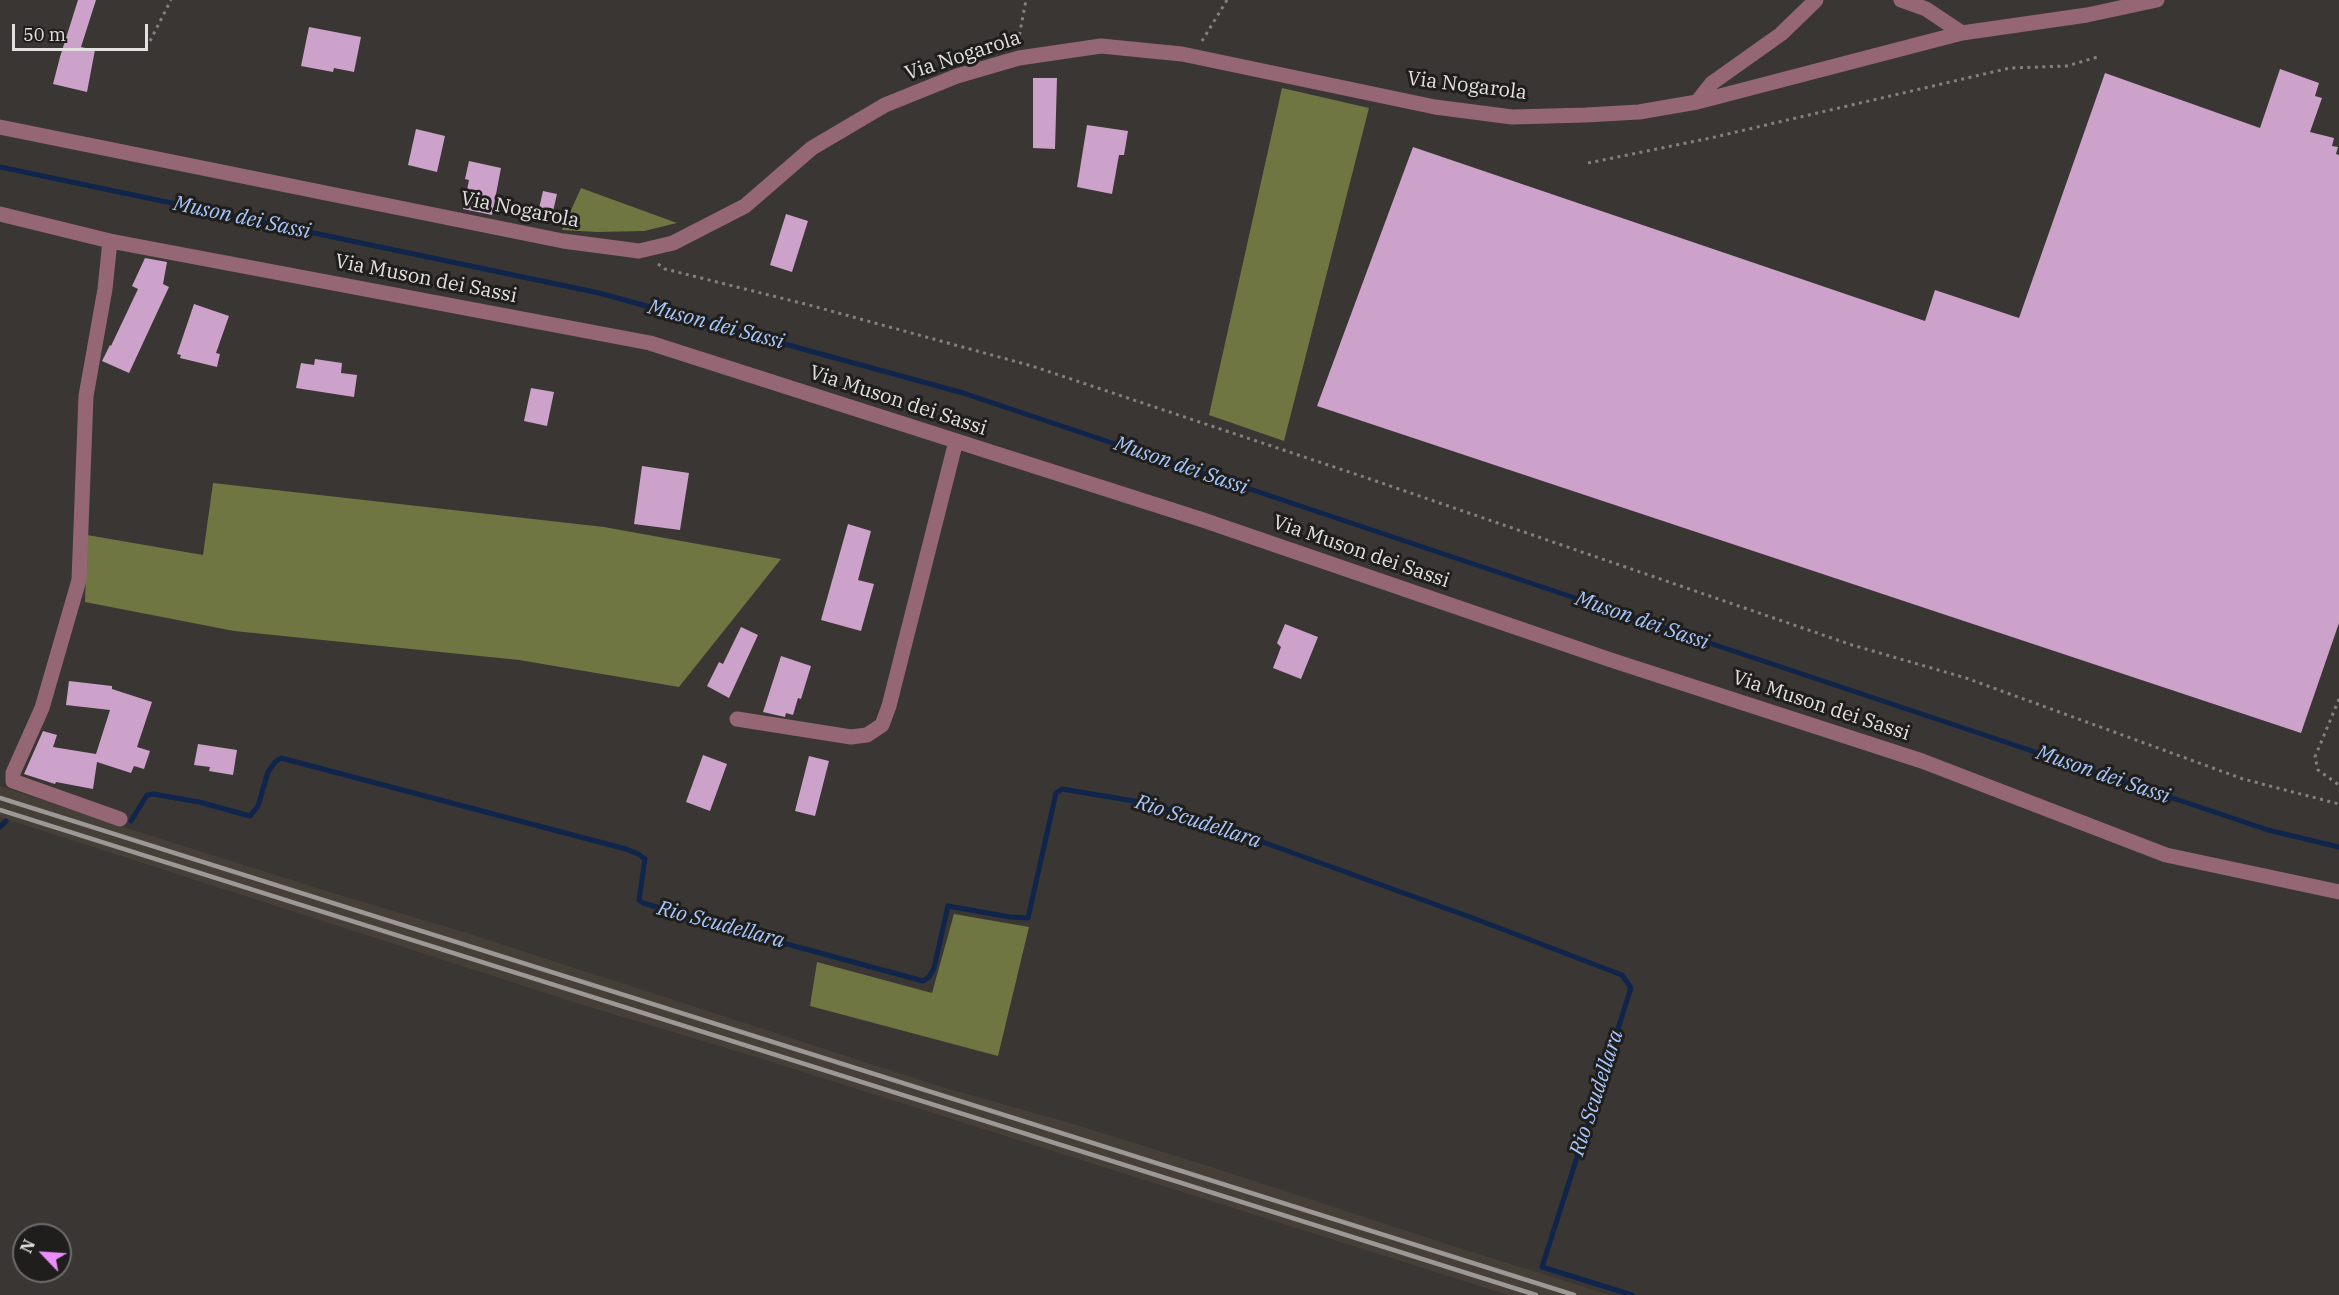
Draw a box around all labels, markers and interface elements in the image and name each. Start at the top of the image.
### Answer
scale bar [15,12,152,50]
text: 50 m [23,23,66,46]
street label: Via Nogarola [902,26,1024,86]
street label: Via Nogarola [1406,67,1528,105]
street label: Via Nogarola [459,187,581,233]
water label: Muson dei Sassi [171,191,313,245]
street label: Via Muson dei Sassi [333,250,519,308]
water label: Muson dei Sassi [645,295,787,355]
street label: Via Muson dei Sassi [806,361,990,441]
water label: Muson dei Sassi [1111,431,1251,501]
street label: Via Muson dei Sassi [1270,511,1452,593]
water label: Muson dei Sassi [1572,586,1712,656]
street label: Via Muson dei Sassi [1729,666,1913,746]
water label: Muson dei Sassi [2033,740,2173,810]
water label: Rio Scudellara [1132,790,1264,854]
water label: Rio Scudellara [655,896,787,954]
water label: Rio Scudellara [1565,1027,1629,1159]
north arrow [12,1223,72,1283]
text: N [16,1236,39,1256]

